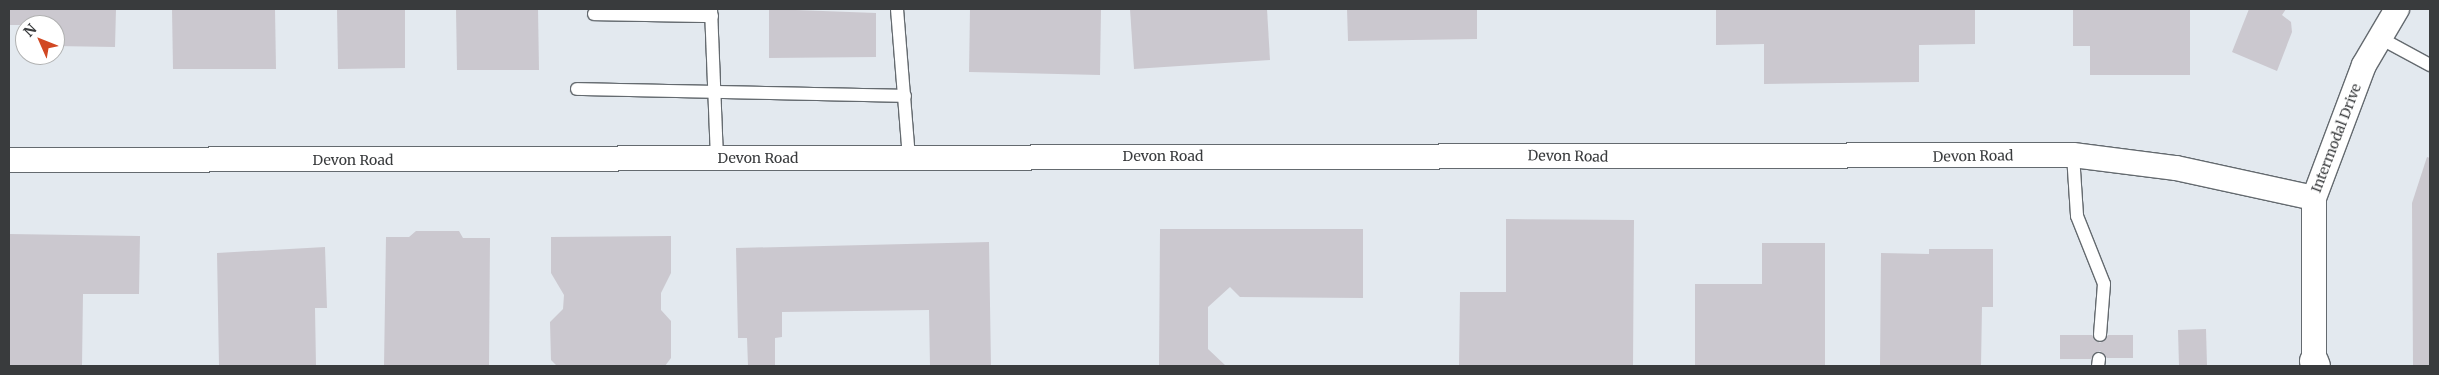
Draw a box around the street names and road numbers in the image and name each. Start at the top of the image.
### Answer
street label: Intermodal Drive [2307,81,2365,195]
street label: Devon Road [1527,147,1609,165]
street label: Devon Road [1932,147,2014,165]
street label: Devon Road [1123,148,1203,164]
street label: Devon Road [718,150,798,166]
street label: Devon Road [313,152,393,168]

